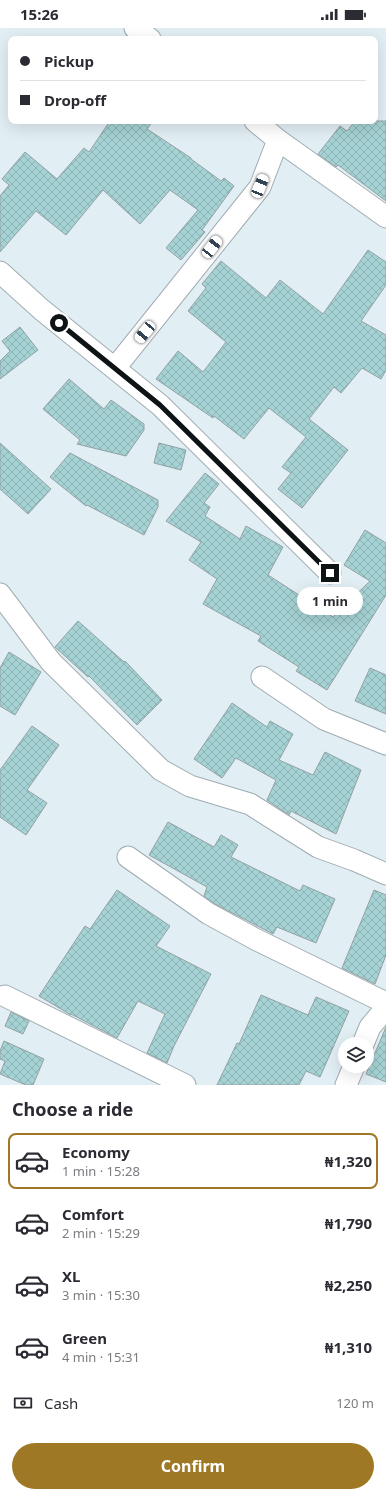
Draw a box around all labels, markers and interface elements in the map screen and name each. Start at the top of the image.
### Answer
text: 15:26 [20,4,59,24]
text: Pickup [44,51,94,71]
text: Drop-off [44,90,106,110]
car [250,173,270,199]
car [200,234,224,260]
route start [50,314,68,332]
car [133,319,157,345]
route end [321,564,339,582]
callout: 1 min [297,587,363,615]
text: 1 min [312,592,348,610]
map controls [338,1037,374,1073]
button: layers [338,1037,374,1073]
text: Choose a ride [12,1097,133,1121]
text: Economy [62,1142,130,1162]
icon: car [14,1143,50,1179]
text: ₦1,320 [325,1151,372,1171]
text: 1 min · 15:28 [62,1162,140,1180]
text: Comfort [62,1204,124,1224]
icon: car [14,1205,50,1241]
text: ₦1,790 [325,1213,372,1233]
text: 2 min · 15:29 [62,1224,140,1242]
text: XL [62,1266,80,1286]
icon: car [14,1267,50,1303]
text: ₦2,250 [325,1275,372,1295]
text: 3 min · 15:30 [62,1286,140,1304]
text: Green [62,1328,107,1348]
icon: car [14,1329,50,1365]
text: ₦1,310 [325,1337,372,1357]
text: 4 min · 15:31 [62,1348,140,1366]
icon: cash [12,1392,34,1414]
text: Cash [44,1393,78,1413]
text: 120 m [336,1394,374,1412]
button: Confirm [12,1443,374,1489]

